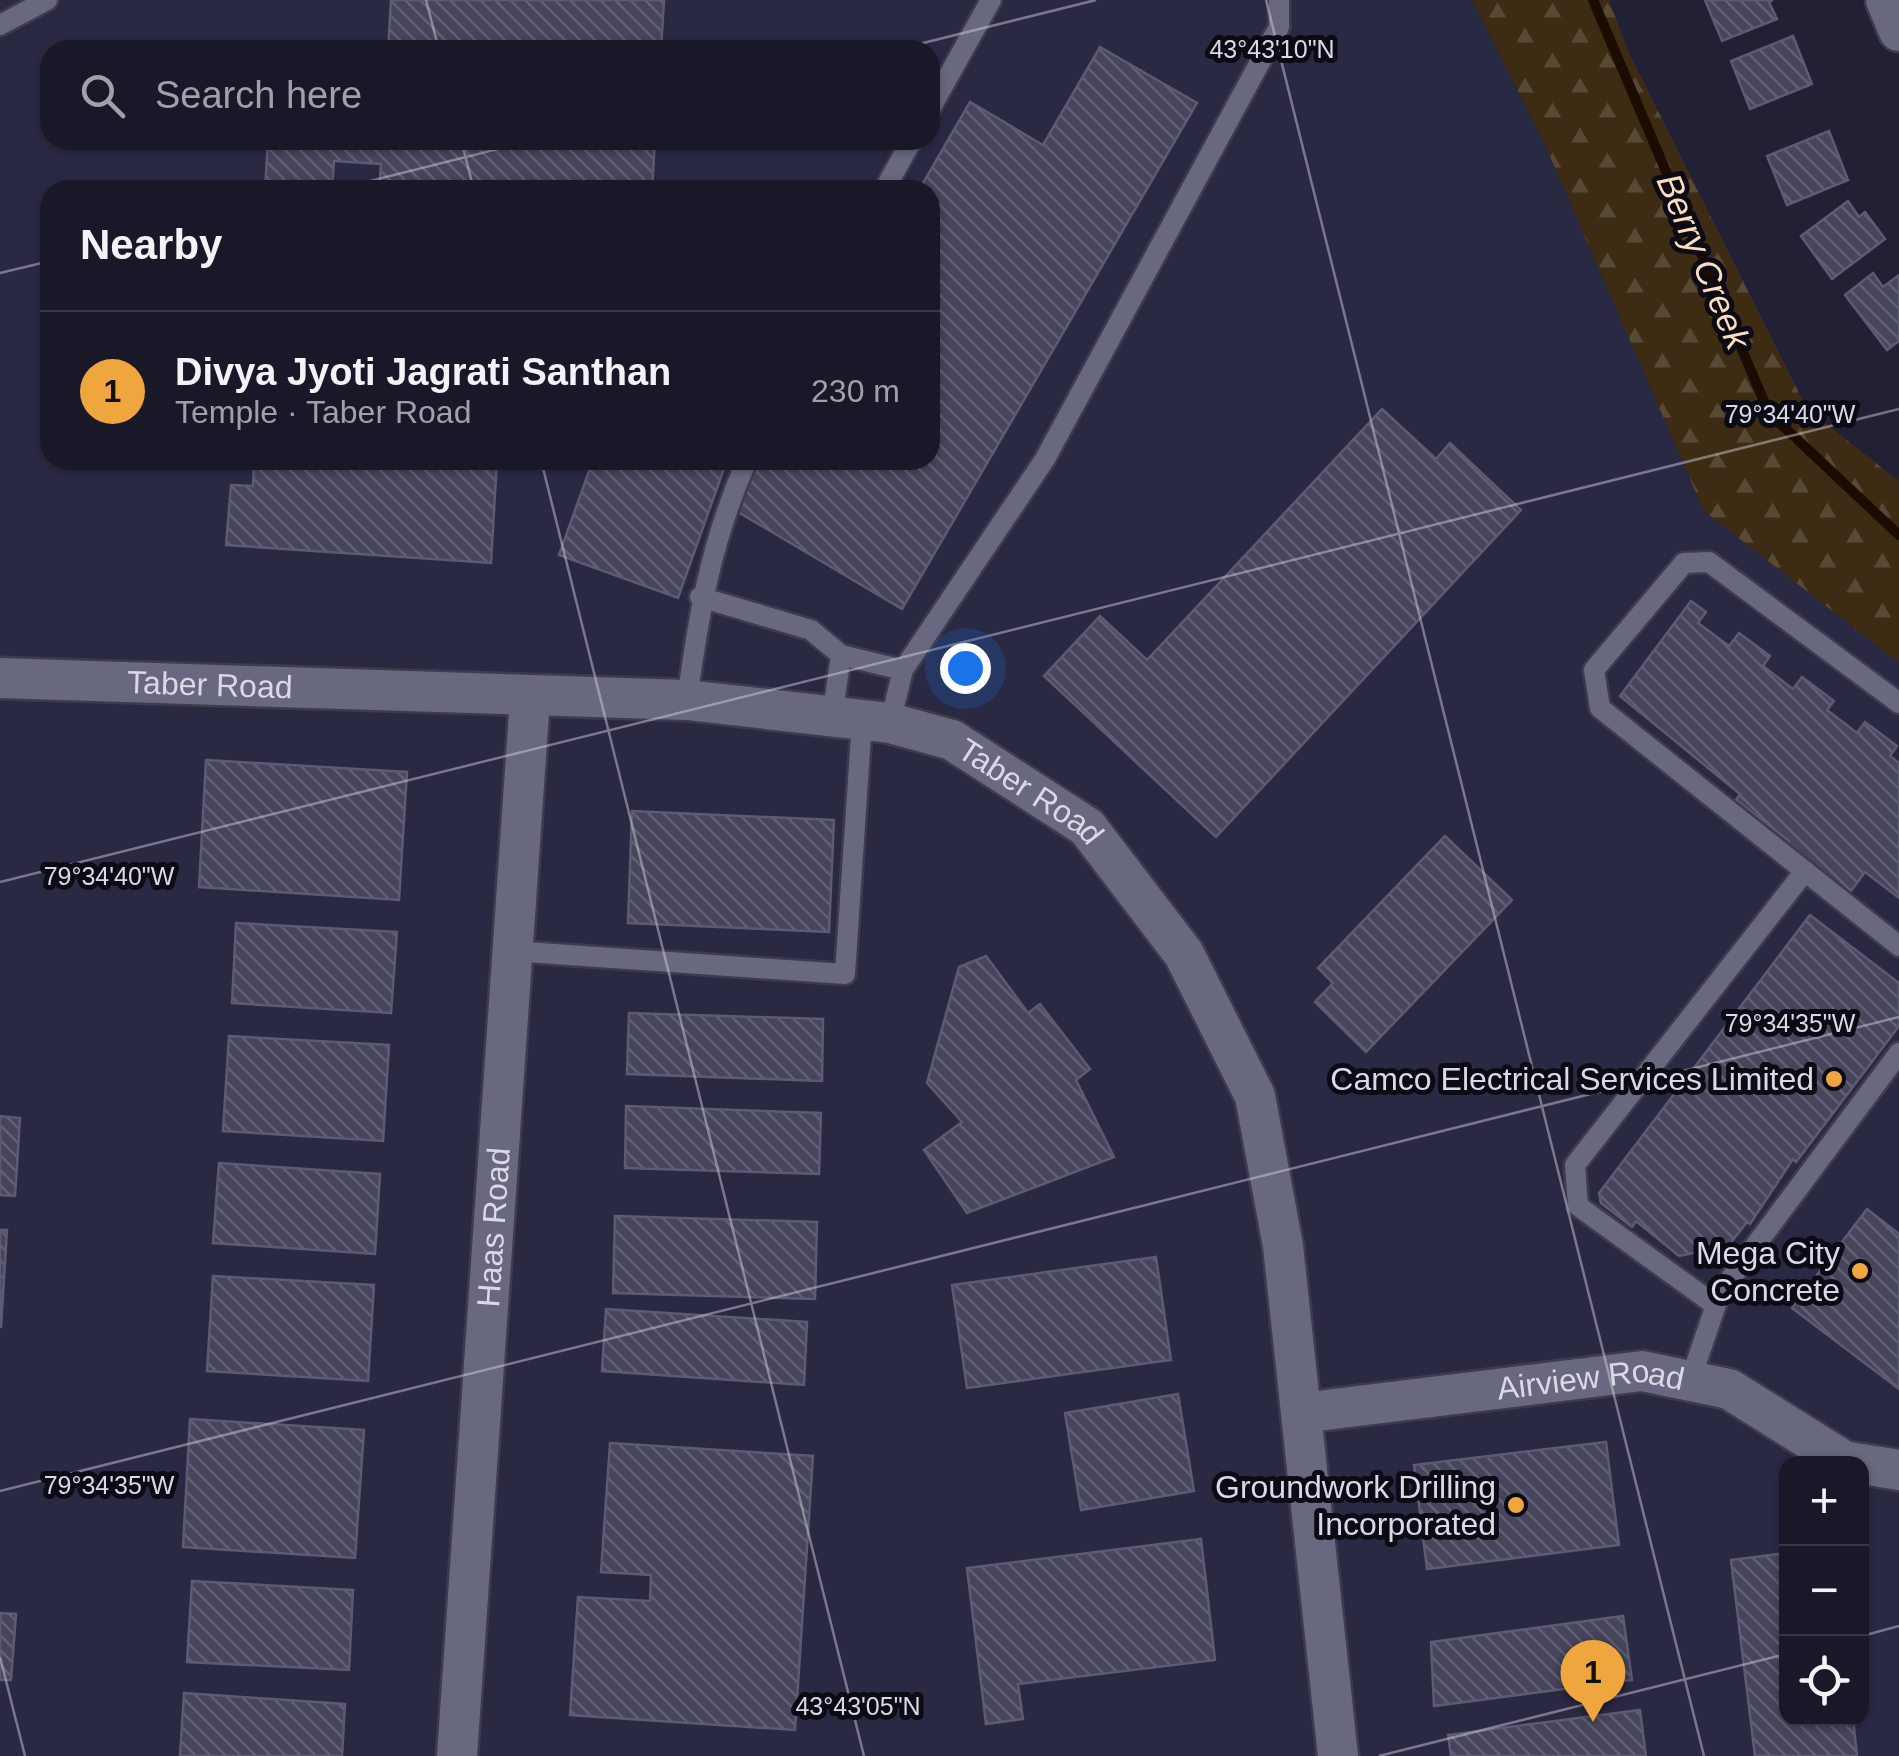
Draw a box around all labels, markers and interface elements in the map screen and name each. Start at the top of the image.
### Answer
text: 43°43'10"N [1209,35,1335,63]
search box [40,40,940,150]
icon: search [75,68,130,123]
text: Search here [155,74,362,116]
water label: Berry Creek [1650,167,1759,356]
text: Nearby [80,221,222,268]
text: Divya Jyoti Jagrati Santhan [175,351,671,393]
text: 1 [104,373,121,409]
text: 230 m [811,373,900,409]
text: Temple · Taber Road [175,394,471,430]
text: 79°34'40"W [1725,400,1856,428]
your location [940,643,991,694]
street label: Taber Road [127,664,293,705]
street label: Taber Road [952,731,1111,851]
text: 79°34'40"W [44,862,175,890]
text: 79°34'35"W [1725,1009,1856,1037]
place label: Camco Electrical Services Limited [1330,1061,1814,1097]
marker: Camco Electrical Services Limited [1823,1068,1845,1090]
street label: Haas Road [470,1146,517,1308]
place label: Mega City Concrete [1696,1235,1840,1308]
marker: Mega City Concrete [1849,1260,1871,1282]
street label: Airview Road [1495,1352,1687,1407]
map controls [1779,1456,1869,1726]
button: + [1779,1456,1869,1546]
place label: Groundwork Drilling Incorporated [1215,1469,1496,1542]
text: 79°34'35"W [44,1471,175,1499]
marker: Groundwork Drilling Incorporated [1505,1494,1527,1516]
button: − [1779,1546,1869,1636]
button: locate [1779,1636,1869,1726]
pin: 1 [1560,1640,1626,1722]
text: 43°43'05"N [795,1692,921,1720]

